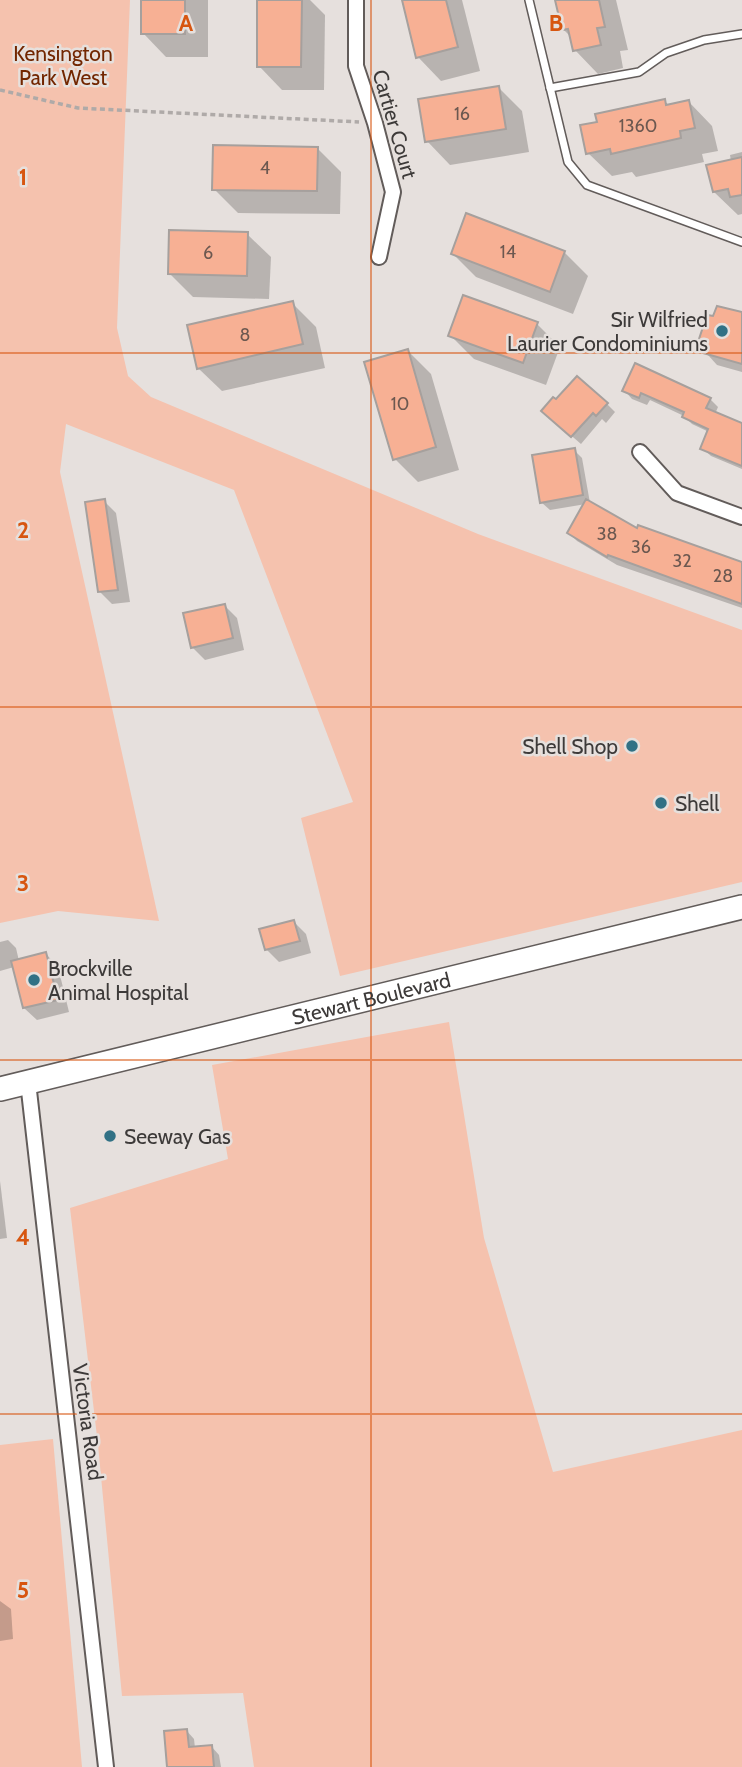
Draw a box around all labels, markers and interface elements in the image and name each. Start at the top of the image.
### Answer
text: A [179,9,194,37]
text: B [549,9,563,37]
park label: Kensington Park West [13,41,113,90]
street label: Cartier Court [368,67,422,181]
house number: 16 [454,103,470,125]
house number: 1360 [619,115,657,137]
house number: 4 [260,157,270,179]
text: 1 [19,163,27,191]
house number: 14 [500,241,516,263]
house number: 6 [203,242,213,264]
place label: Sir Wilfried Laurier Condominiums [507,307,708,356]
marker: Sir Wilfried Laurier Condominiums [714,323,730,339]
house number: 8 [240,324,250,346]
house number: 10 [391,393,409,415]
text: 2 [17,516,29,544]
house number: 38 [597,523,617,545]
house number: 36 [631,536,651,558]
house number: 32 [672,550,692,572]
house number: 28 [713,565,733,587]
place label: Shell Shop [522,734,618,759]
marker: Shell Shop [624,738,640,754]
place label: Shell [675,791,719,816]
marker: Shell [653,795,669,811]
text: 3 [17,869,29,897]
place label: Brockville Animal Hospital [48,956,188,1005]
street label: Stewart Boulevard [289,967,453,1029]
marker: Brockville Animal Hospital [26,972,42,988]
place label: Seeway Gas [124,1124,231,1149]
marker: Seeway Gas [102,1128,118,1144]
text: 4 [16,1223,30,1251]
street label: Victoria Road [67,1362,109,1482]
text: 5 [17,1576,29,1604]

